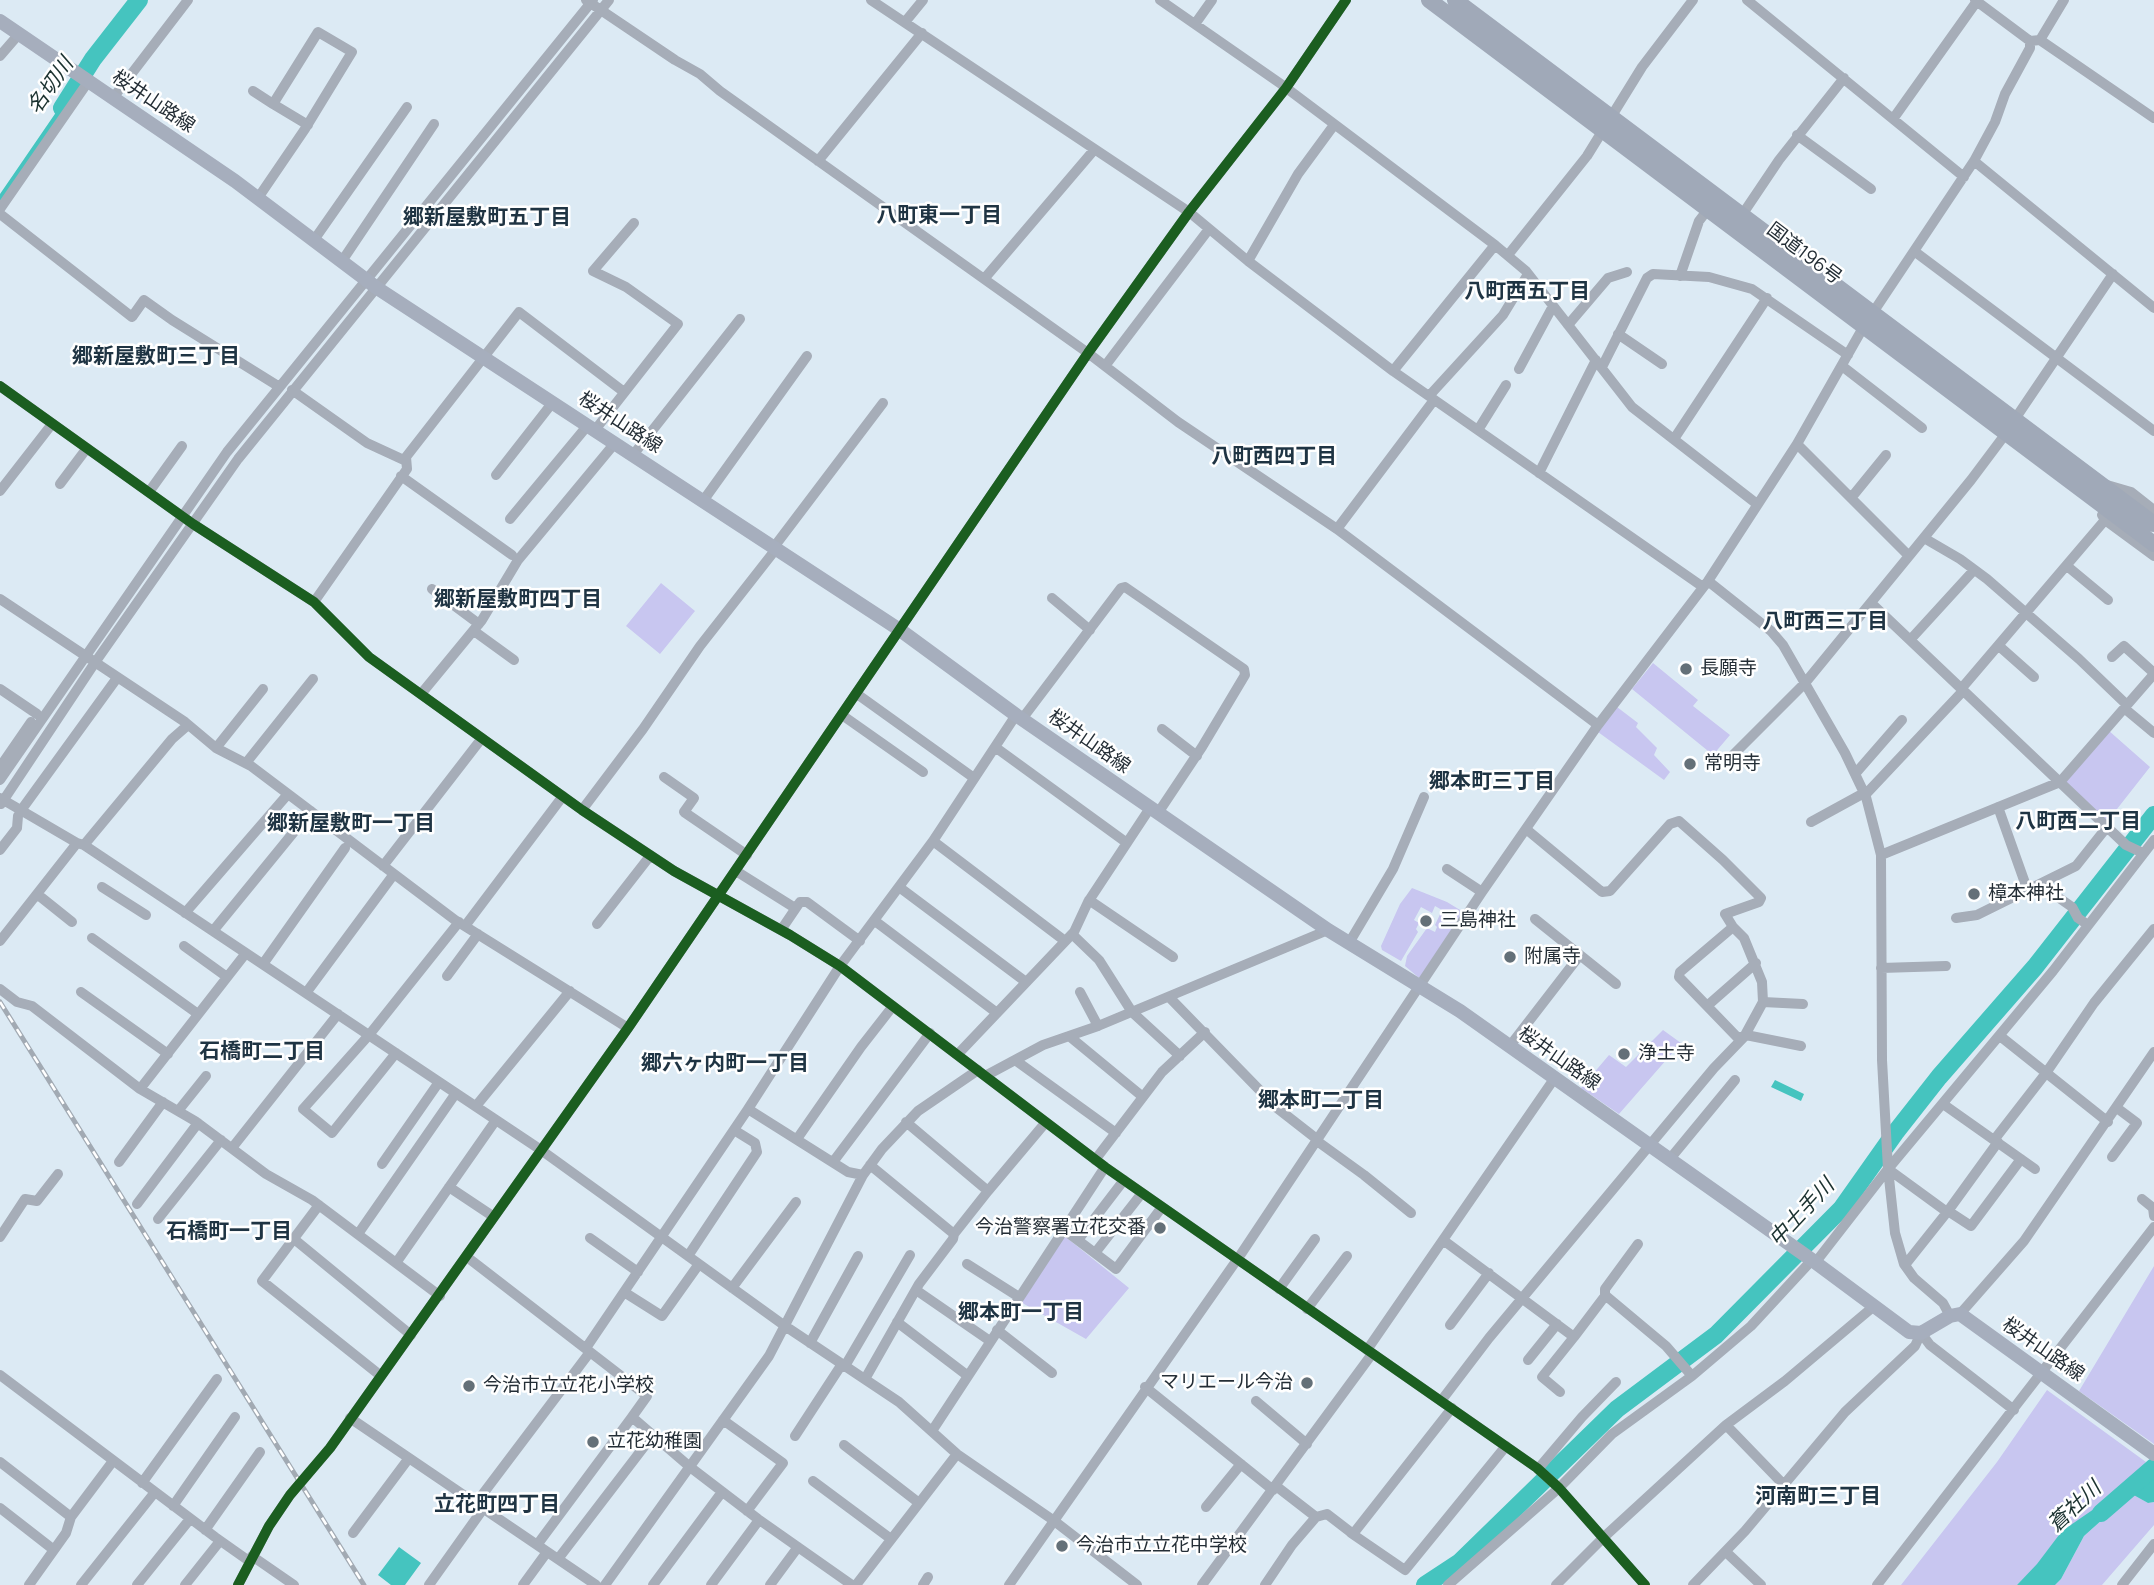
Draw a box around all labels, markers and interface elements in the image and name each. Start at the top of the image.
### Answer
water label: 名切川 [23,53,79,119]
street label: 桜井山路線 [107,66,199,138]
district label: 八町東一丁目 [876,203,1002,229]
district label: 郷新屋敷町五丁目 [403,205,571,231]
street label: 国道196号 [1762,218,1846,290]
district label: 八町西五丁目 [1464,279,1590,305]
district label: 郷新屋敷町三丁目 [72,344,240,370]
street label: 桜井山路線 [574,388,666,458]
district label: 八町西四丁目 [1211,444,1337,470]
district label: 郷新屋敷町四丁目 [434,587,602,613]
district label: 八町西三丁目 [1762,609,1888,635]
place label: 長願寺 [1700,658,1757,680]
marker: 長願寺 [1678,661,1694,677]
street label: 桜井山路線 [1044,705,1134,779]
place label: 常明寺 [1704,753,1761,775]
marker: 常明寺 [1682,756,1698,772]
district label: 郷本町三丁目 [1429,769,1555,795]
district label: 八町西二丁目 [2015,809,2141,835]
district label: 郷新屋敷町一丁目 [267,811,435,837]
place label: 樟本神社 [1988,883,2064,905]
marker: 樟本神社 [1966,886,1982,902]
place label: 三島神社 [1440,910,1516,932]
marker: 三島神社 [1418,913,1434,929]
place label: 附属寺 [1524,946,1581,968]
marker: 附属寺 [1502,949,1518,965]
street label: 桜井山路線 [1514,1022,1604,1096]
district label: 石橋町二丁目 [199,1039,325,1065]
place label: 浄土寺 [1638,1043,1695,1065]
marker: 浄土寺 [1616,1046,1632,1062]
district label: 郷六ヶ内町一丁目 [641,1051,809,1077]
district label: 郷本町二丁目 [1258,1088,1384,1114]
water label: 中土手川 [1764,1174,1840,1252]
place label: 今治警察署立花交番 [975,1217,1146,1239]
district label: 石橋町一丁目 [166,1219,292,1245]
marker: 今治警察署立花交番 [1152,1220,1168,1236]
district label: 郷本町一丁目 [958,1300,1084,1326]
street label: 桜井山路線 [1998,1313,2088,1387]
place label: マリエール今治 [1160,1372,1293,1394]
place label: 今治市立立花小学校 [483,1375,654,1397]
marker: マリエール今治 [1299,1375,1315,1391]
marker: 今治市立立花小学校 [461,1378,477,1394]
place label: 立花幼稚園 [607,1431,702,1453]
marker: 立花幼稚園 [585,1434,601,1450]
water label: 蒼社川 [2043,1476,2107,1538]
district label: 河南町三丁目 [1755,1484,1881,1510]
district label: 立花町四丁目 [434,1492,560,1518]
place label: 今治市立立花中学校 [1076,1535,1247,1557]
marker: 今治市立立花中学校 [1054,1538,1070,1554]

